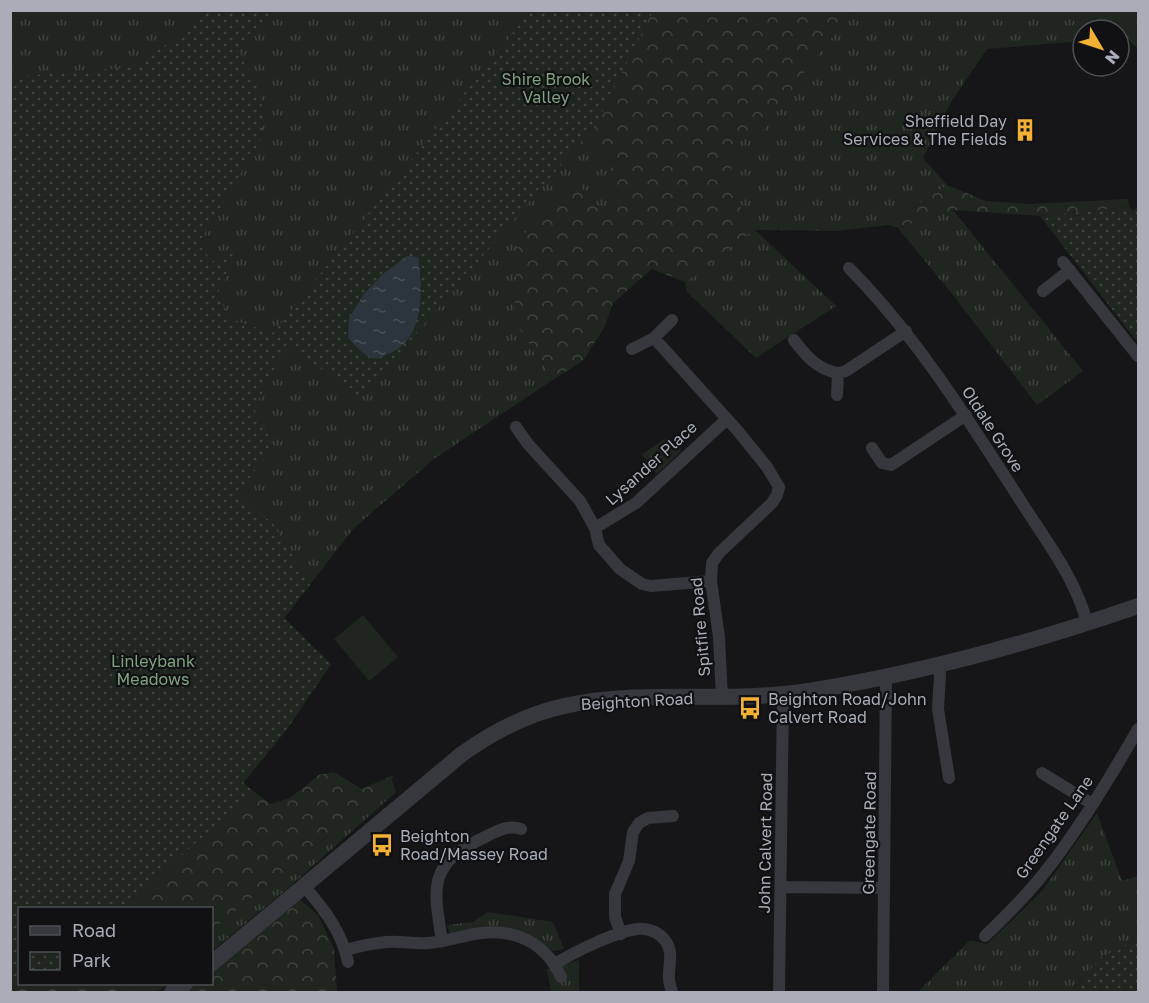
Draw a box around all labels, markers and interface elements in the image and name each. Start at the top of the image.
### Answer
north arrow [1071,18,1131,78]
text: N [1101,46,1124,68]
park label: Shire Brook Valley [502,69,590,107]
place label: Sheffield Day Services & The Fields [843,111,1007,149]
building icon: Sheffield Day Services & The Fields [1012,117,1038,143]
street label: Oldale Grove [958,382,1028,476]
street label: Lysander Place [601,417,701,509]
street label: Spitfire Road [686,577,714,677]
park label: Linleybank Meadows [111,651,195,689]
street label: Beighton Road [580,688,694,714]
place label: Beighton Road/John Calvert Road [768,689,927,727]
bus stop icon: Beighton Road/John Calvert Road [737,695,763,721]
street label: Greengate Road [858,771,880,895]
street label: Greengate Lane [1011,771,1097,883]
street label: John Calvert Road [754,772,776,914]
place label: Beighton Road/Massey Road [400,826,548,864]
bus stop icon: Beighton Road/Massey Road [369,832,395,858]
legend [18,907,213,985]
text: Road [72,919,116,941]
text: Park [72,949,111,971]

